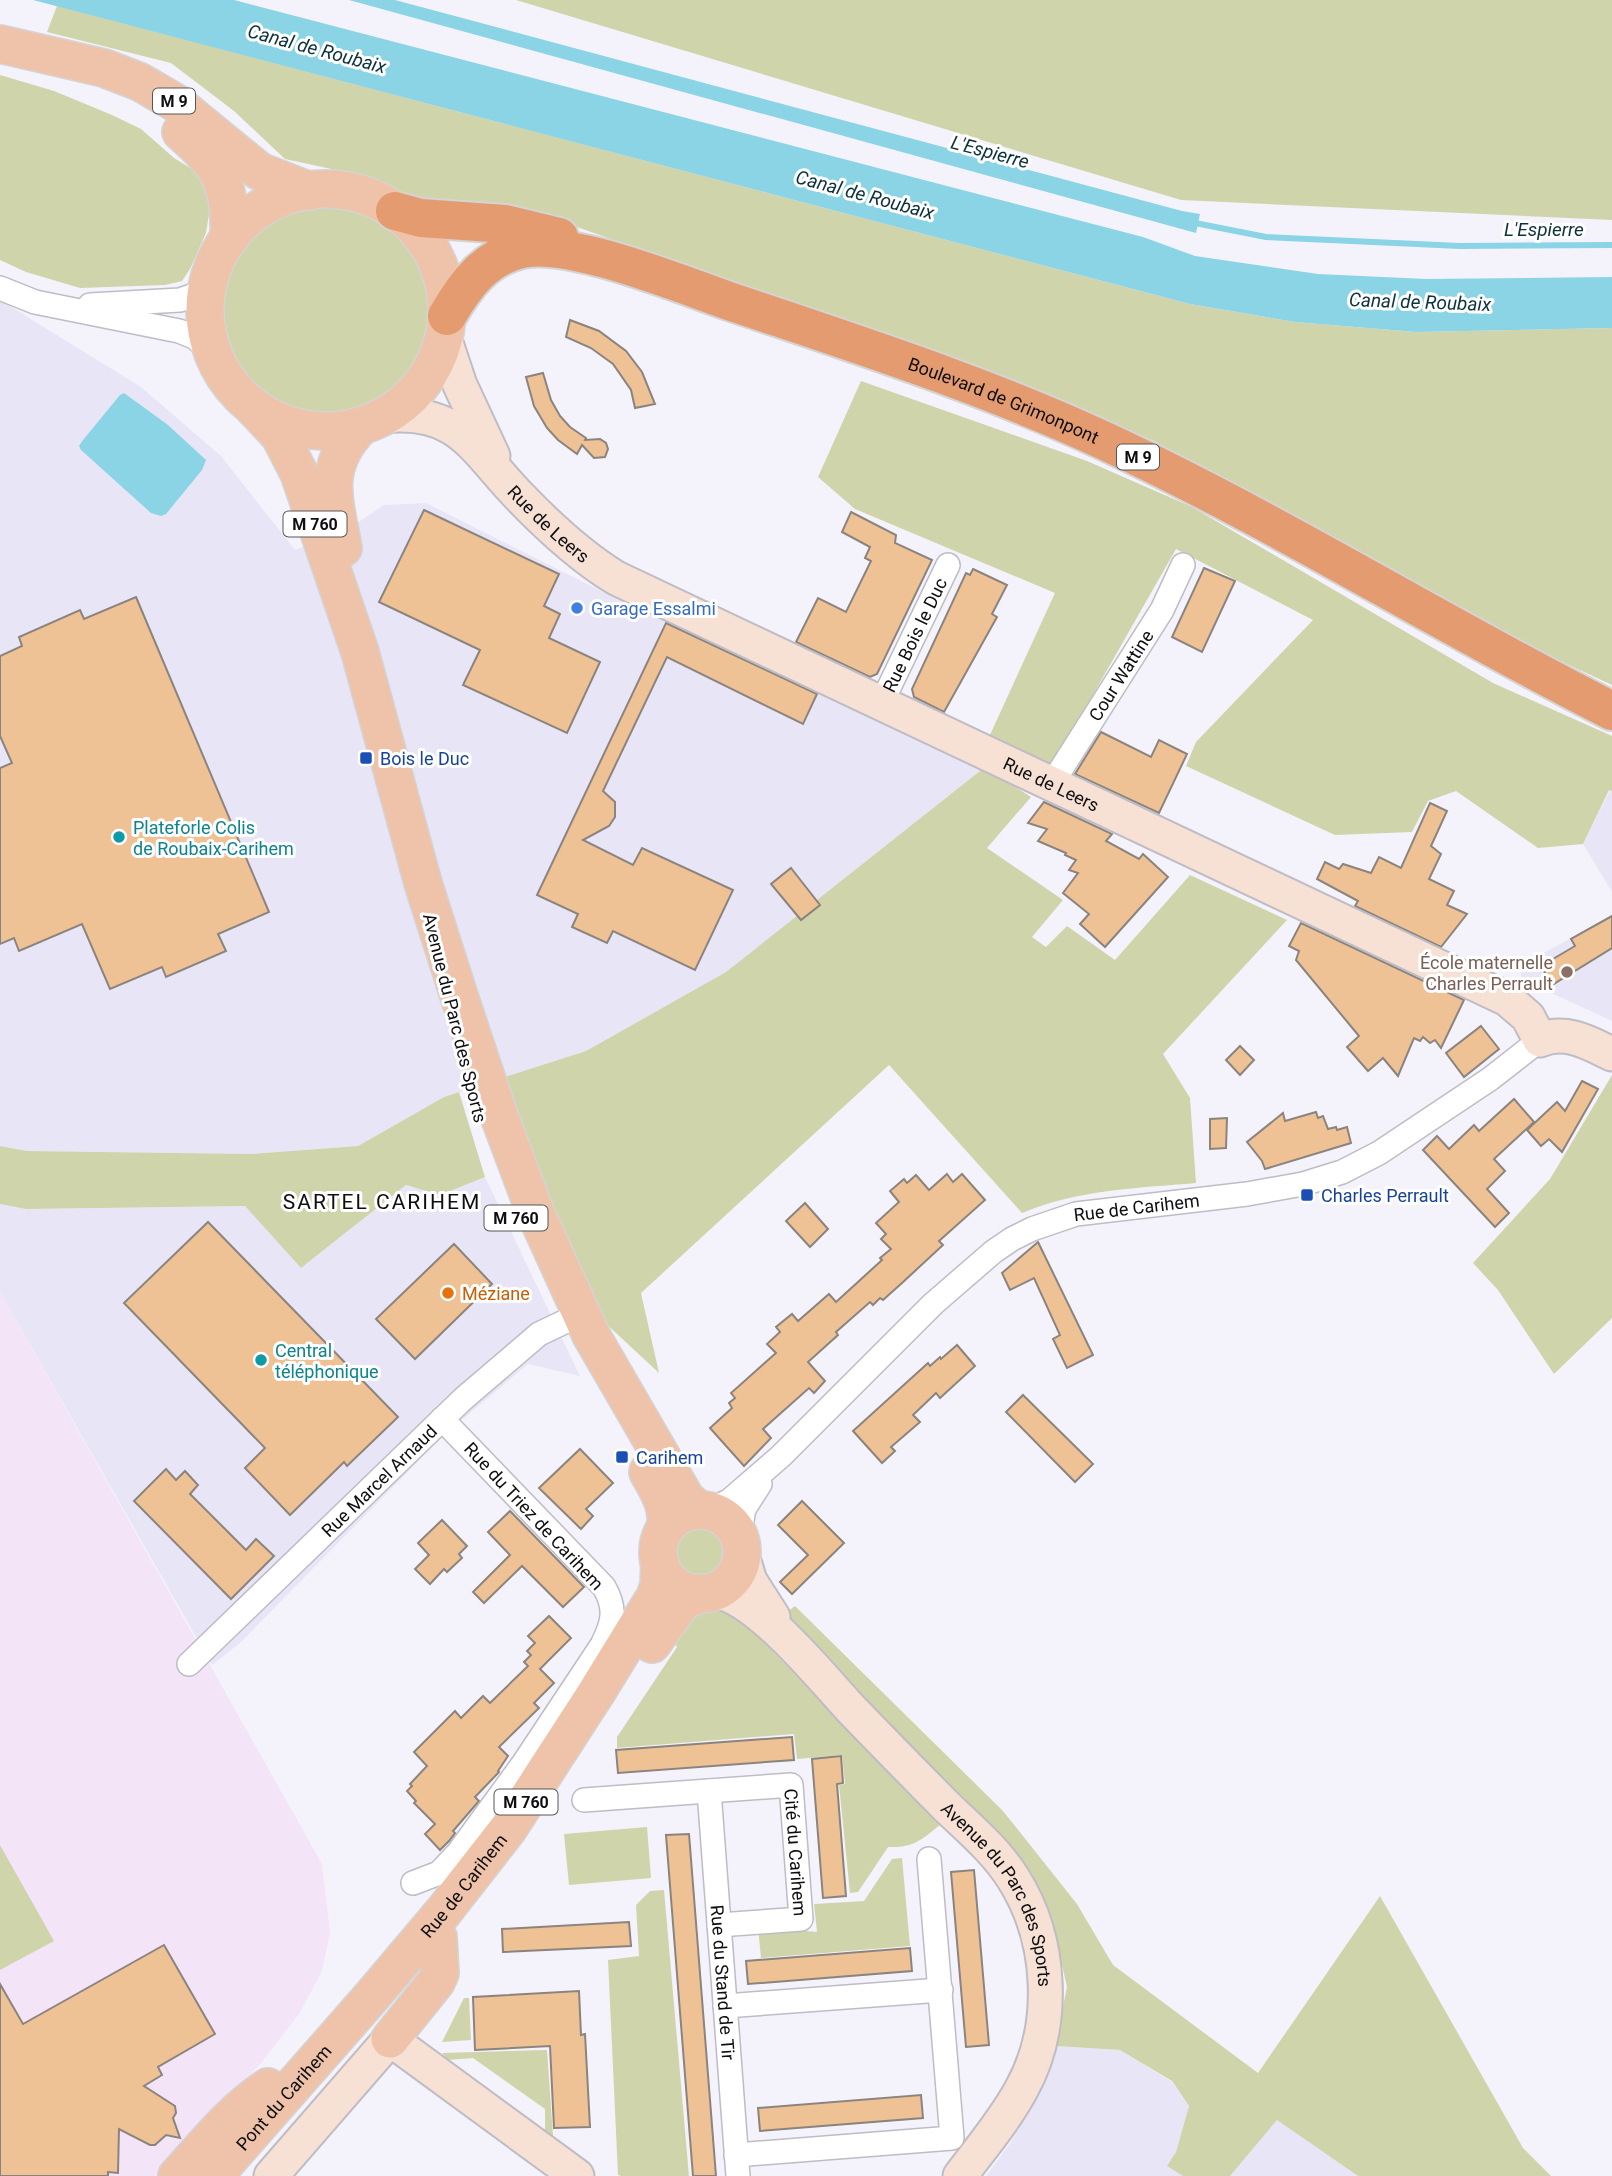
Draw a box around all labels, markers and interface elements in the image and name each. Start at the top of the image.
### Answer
water label: Canal de Roubaix [245,19,389,79]
road number: M 9 [153,88,195,114]
water label: L'Espierre [948,131,1032,173]
water label: Canal de Roubaix [793,165,937,225]
water label: L'Espierre [1504,218,1584,241]
water label: Canal de Roubaix [1349,288,1492,316]
street label: Boulevard de Grimonpont [906,353,1102,447]
road number: M 9 [1117,445,1159,470]
street label: Rue de Leers [504,481,594,567]
road number: M 760 [284,512,346,537]
street label: Rue Bois le Duc [878,574,951,695]
place label: Garage Essalmi [591,598,716,619]
marker: Garage Essalmi [569,600,585,616]
street label: Cour Wattine [1084,626,1157,725]
place label: Bois le Duc [380,748,469,769]
marker: Bois le Duc [358,750,374,766]
street label: Rue de Leers [1000,752,1103,815]
place label: Plateforle Colis de Roubaix-Carihem [133,817,294,859]
marker: Plateforle Colis de Roubaix-Carihem [111,829,127,845]
street label: Avenue du Parc des Sports [419,911,491,1125]
place label: École maternelle Charles Perrault [1420,952,1553,994]
marker: École maternelle Charles Perrault [1559,964,1575,980]
place label: Charles Perrault [1321,1185,1449,1206]
marker: Charles Perrault [1299,1187,1315,1203]
street label: Rue de Carihem [1072,1189,1201,1225]
district label: SARTEL CARIHEM [283,1190,481,1214]
road number: M 760 [484,1206,548,1230]
place label: Méziane [462,1283,530,1304]
marker: Méziane [440,1285,456,1301]
place label: Central téléphonique [275,1340,379,1382]
marker: Central téléphonique [253,1352,269,1368]
street label: Rue Marcel Arnaud [317,1420,441,1541]
street label: Rue du Triez de Carihem [460,1438,608,1594]
place label: Carihem [636,1447,703,1468]
marker: Carihem [614,1449,630,1465]
street label: Cité du Carihem [781,1788,811,1917]
road number: M 760 [494,1790,558,1814]
street label: Avenue du Parc des Sports [937,1797,1056,1987]
street label: Rue de Carihem [416,1829,511,1942]
street label: Rue du Stand de Tir [707,1904,740,2061]
street label: Pont du Carihem [231,2040,335,2154]

